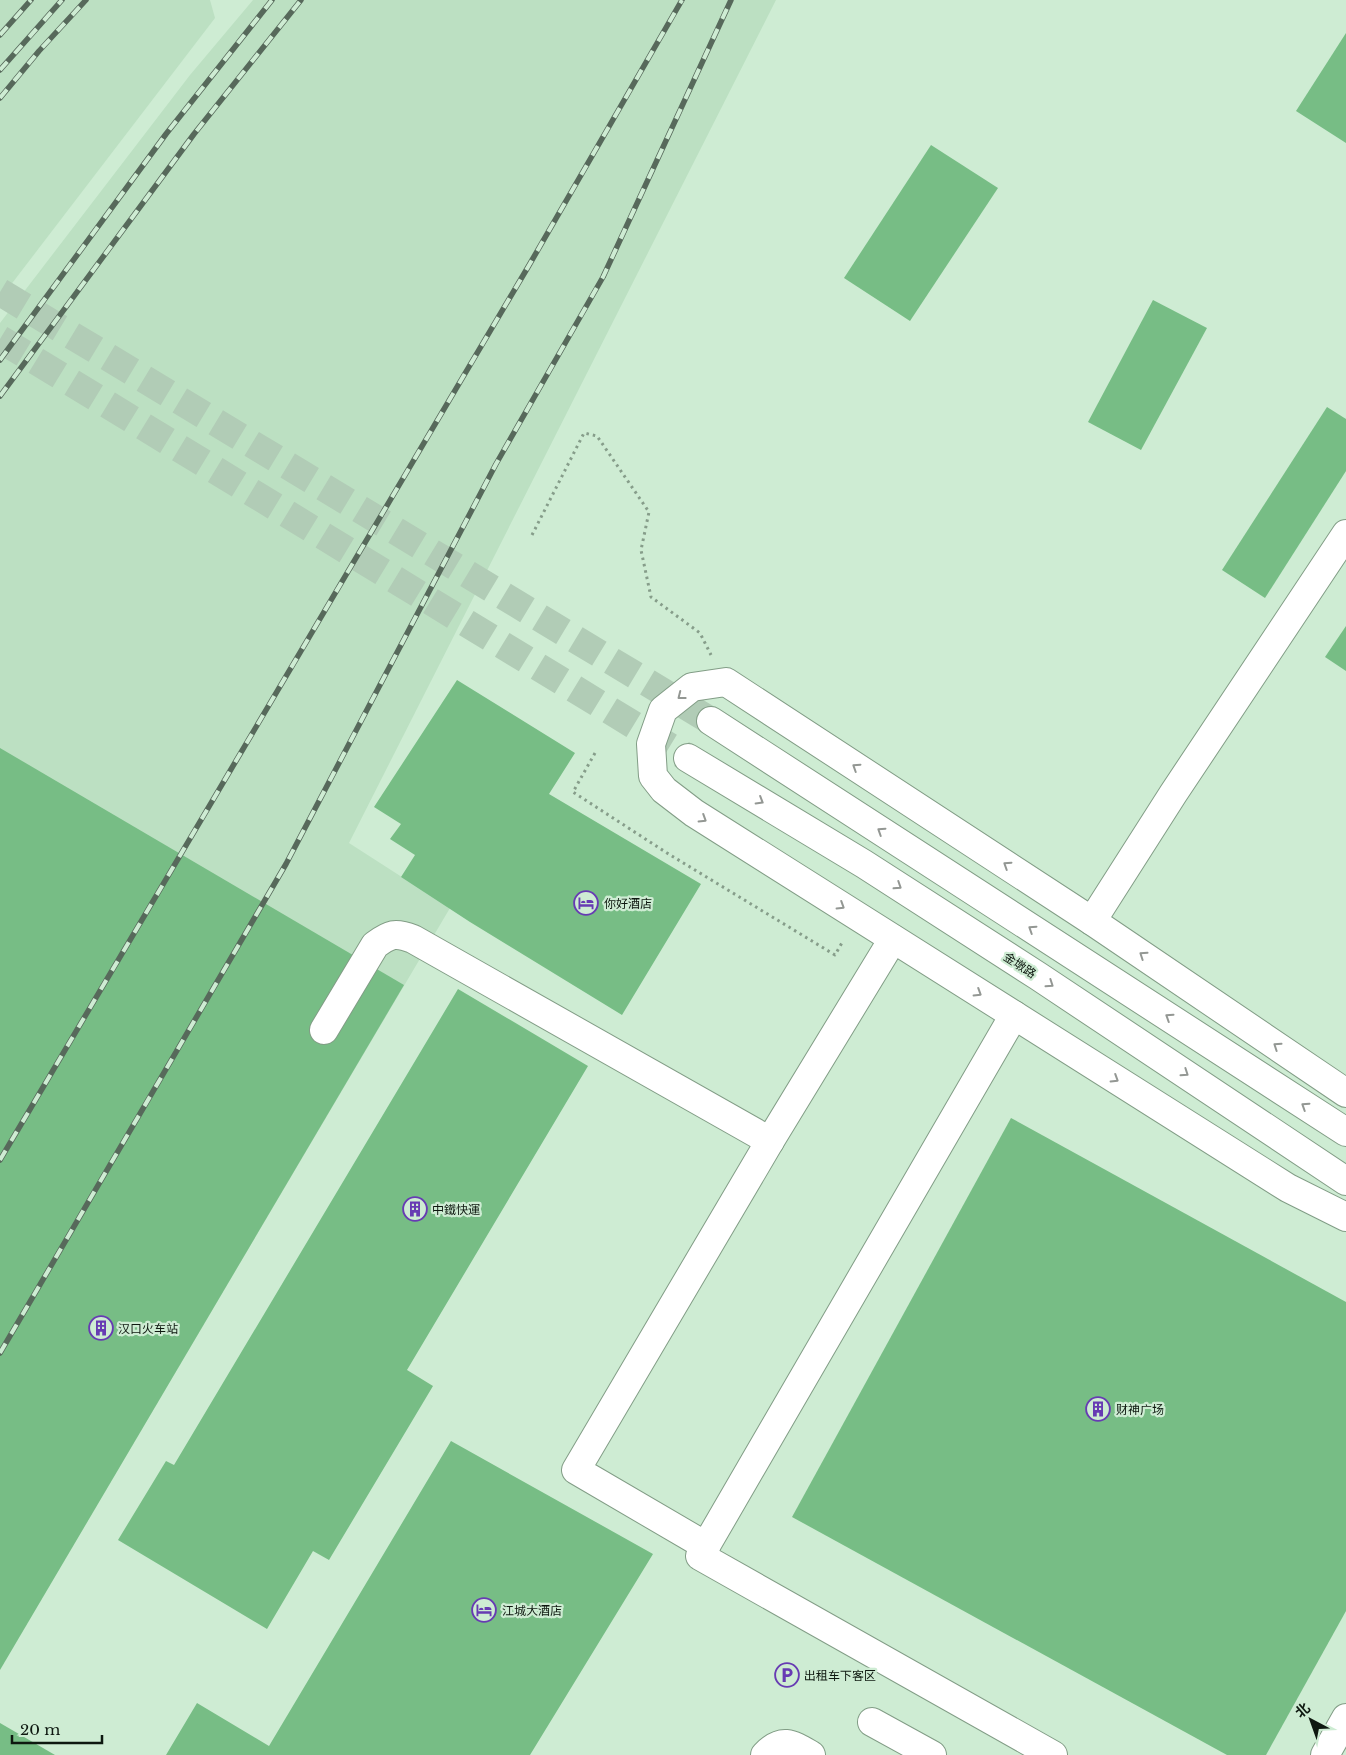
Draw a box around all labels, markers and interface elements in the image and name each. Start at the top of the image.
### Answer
one-way arrow [678,691,687,699]
one-way arrow [852,764,862,773]
one-way arrow [754,795,763,805]
one-way arrow [698,812,707,822]
one-way arrow [878,828,887,838]
one-way arrow [1003,862,1012,872]
one-way arrow [893,880,902,889]
hotel icon: 你好酒店 [573,890,599,916]
place label: 你好酒店 [604,896,652,911]
one-way arrow [835,899,844,909]
one-way arrow [1029,926,1038,935]
street label: 金墩路 [1001,949,1039,981]
one-way arrow [1139,952,1148,961]
one-way arrow [1044,977,1053,987]
one-way arrow [973,986,982,996]
one-way arrow [1165,1014,1174,1024]
one-way arrow [1273,1043,1283,1052]
one-way arrow [1180,1067,1189,1077]
one-way arrow [1110,1073,1119,1083]
one-way arrow [1301,1103,1311,1112]
building icon: 中鐵快運 [402,1196,428,1222]
place label: 中鐵快運 [432,1202,480,1217]
building icon: 汉口火车站 [88,1315,114,1341]
place label: 汉口火车站 [118,1321,178,1336]
building icon: 财神广场 [1085,1396,1111,1422]
place label: 财神广场 [1116,1402,1164,1417]
hotel icon: 江城大酒店 [471,1597,497,1623]
place label: 江城大酒店 [502,1603,562,1618]
parking icon: 出租车下客区 [774,1662,800,1688]
place label: 出租车下客区 [804,1668,876,1683]
north arrow [1286,1695,1336,1745]
text: 北 [1291,1699,1314,1722]
scale bar [12,1712,102,1744]
text: 20 m [20,1720,60,1739]

